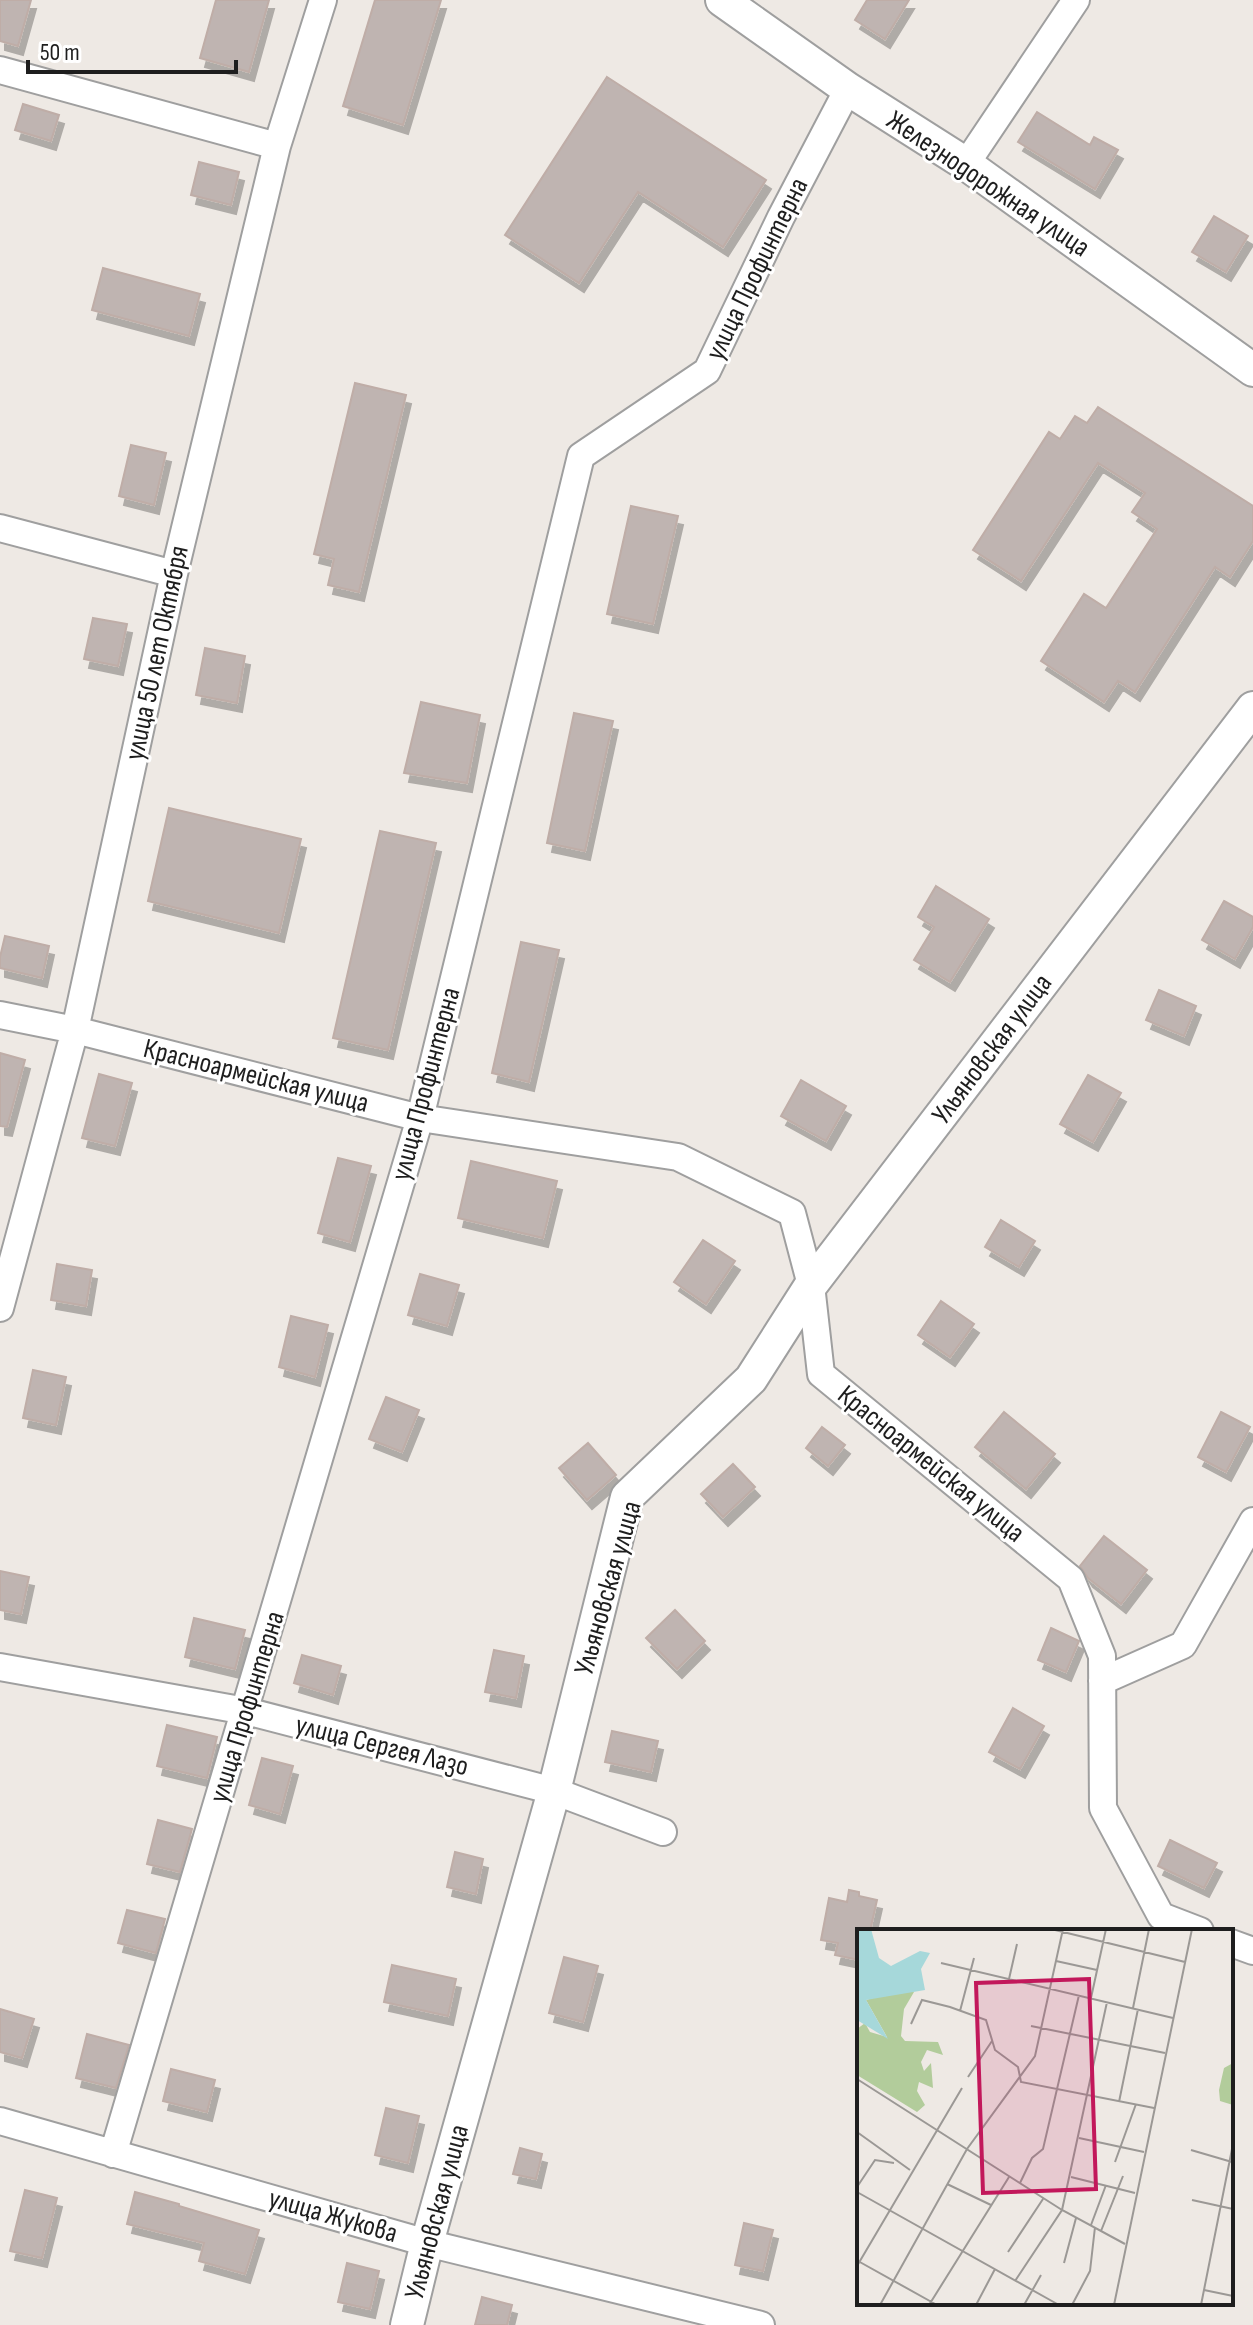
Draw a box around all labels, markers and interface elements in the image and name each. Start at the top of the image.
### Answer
scale bar [28,24,236,74]
text: 50 m [40,38,80,67]
street label: Железнодорожная улица [880,104,1096,264]
street label: улица Профинтерна [699,173,815,365]
street label: улица 50 лет Октября [118,543,196,763]
street label: Ульяновская улица [925,968,1059,1130]
street label: улица Профинтерна [384,984,468,1184]
street label: Красноармейская улица [140,1032,372,1120]
street label: Красноармейская улица [831,1379,1031,1549]
street label: Ульяновская улица [567,1497,649,1679]
street label: улица Профинтерна [202,1607,292,1807]
street label: улица Сергея Лазо [292,1709,472,1783]
inset map [857,1929,1233,2305]
street label: Ульяновская улица [398,2121,476,2303]
street label: улица Жукова [265,2182,401,2250]

